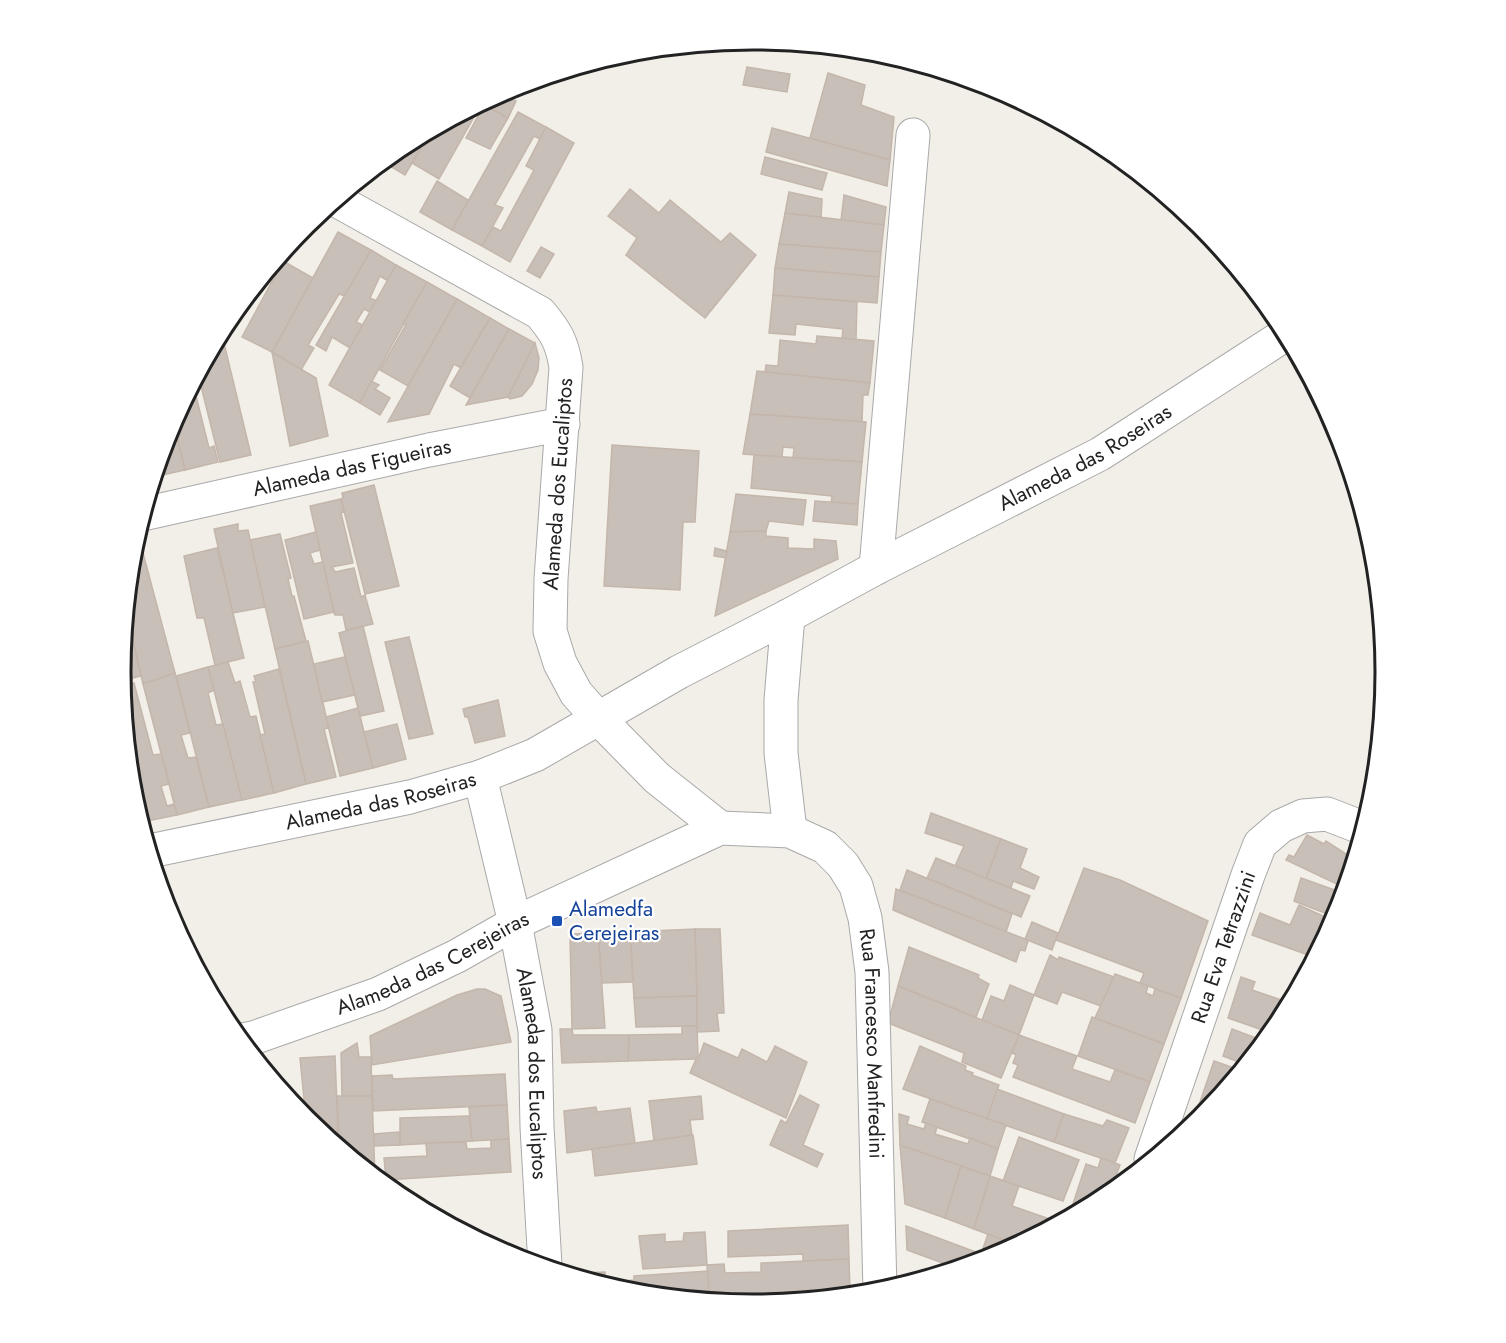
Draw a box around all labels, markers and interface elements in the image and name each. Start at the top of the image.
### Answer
street label: Alameda dos Eucaliptos [536,377,580,591]
street label: Alameda das Roseiras [993,397,1178,518]
street label: Alameda das Figueiras [250,431,454,504]
street label: Alameda das Roseiras [283,764,480,838]
street label: Rua Eva Tetrazzini [1183,866,1263,1027]
place label: Alamedfa Cerejeiras [569,894,659,948]
street label: Alameda das Cerejeiras [332,904,534,1023]
marker: Alamedfa Cerejeiras [550,914,564,928]
street label: Rua Francesco Manfredini [851,927,892,1159]
street label: Alameda dos Eucaliptos [509,965,555,1180]

